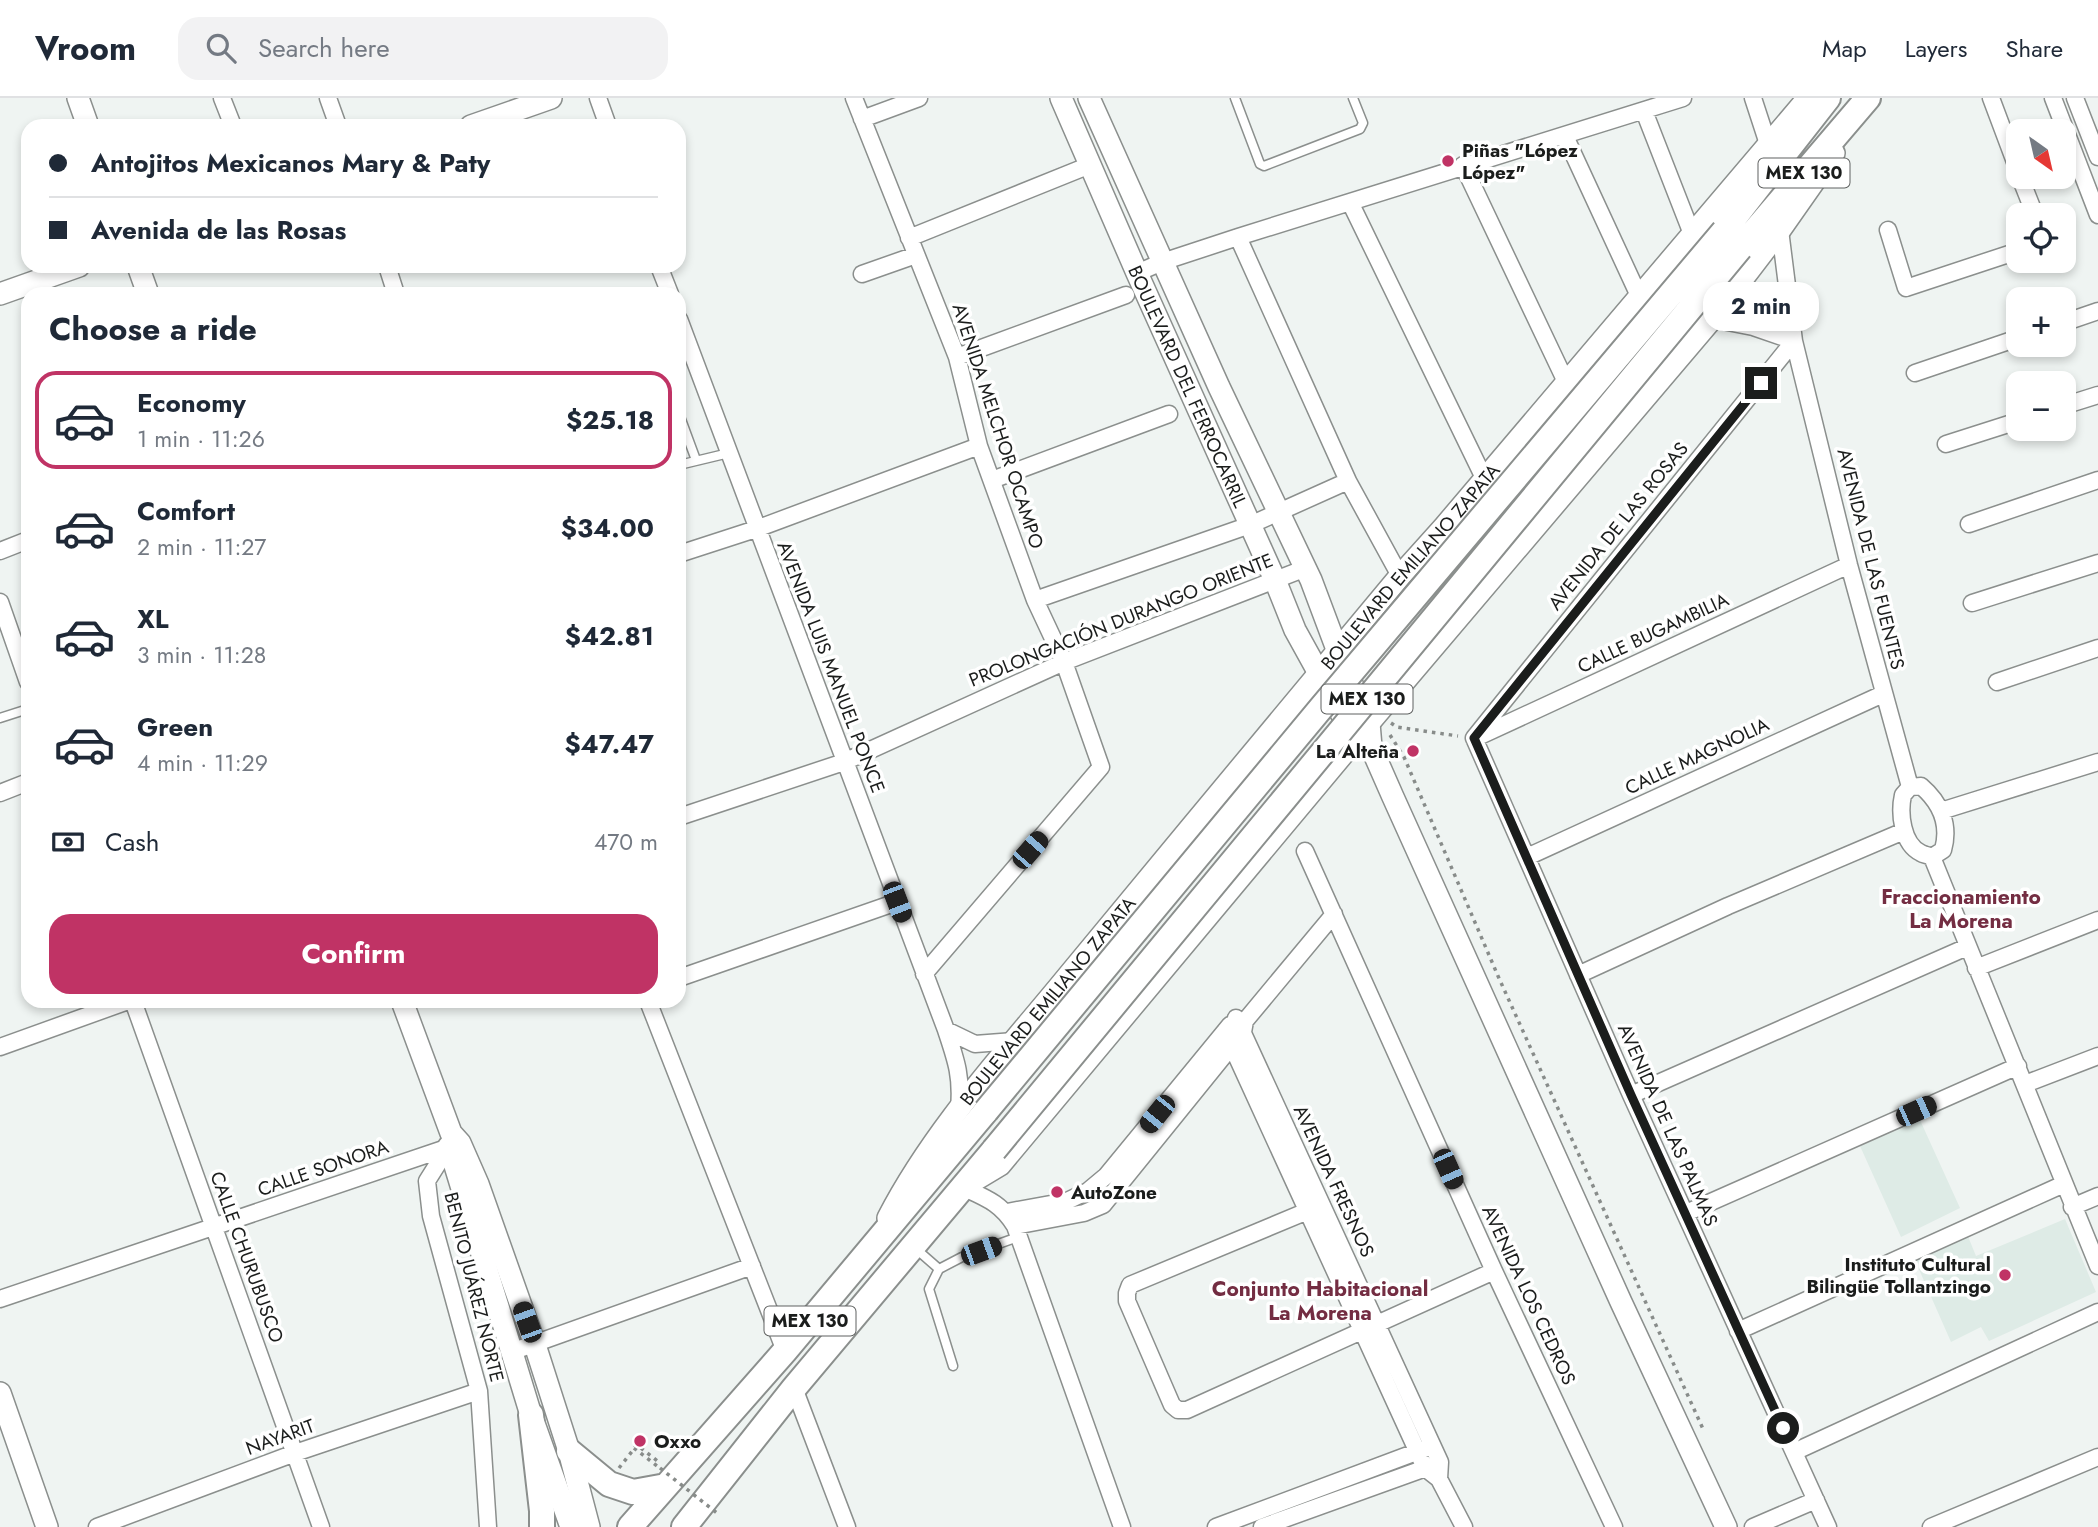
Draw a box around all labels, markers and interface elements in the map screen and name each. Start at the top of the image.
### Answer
search box [178,17,668,80]
text: Vroom [35,25,136,72]
icon: search [202,29,240,67]
text: Search here [258,29,390,67]
text: Map [1822,31,1867,66]
text: Layers [1905,31,1967,66]
text: Share [2005,31,2063,66]
north arrow [2006,119,2076,189]
map controls [2006,119,2076,441]
place label: Piñas "López López" [1462,137,1578,186]
text: Antojitos Mexicanos Mary & Paty [91,144,490,182]
marker: Piñas "López López" [1440,153,1456,169]
road number: MEX 130 [1758,158,1850,188]
button: locate [2006,203,2076,273]
text: Avenida de las Rosas [91,211,346,249]
street label: BOULEVARD DEL FERROCARRIL [1122,261,1254,512]
callout: 2 min [1703,282,1819,330]
button: + [2006,287,2076,357]
text: 2 min [1731,289,1791,323]
street label: AVENIDA MELCHOR OCAMPO [946,300,1050,552]
text: Choose a ride [49,306,257,352]
route end [1745,367,1777,399]
button: − [2006,371,2076,441]
text: Economy [137,384,246,422]
icon: car [53,389,116,452]
text: $25.18 [566,401,654,439]
text: 1 min · 11:26 [137,422,265,456]
street label: AVENIDA DE LAS ROSAS [1542,436,1694,616]
street label: AVENIDA DE LAS FUENTES [1830,446,1912,672]
street label: BOULEVARD EMILIANO ZAPATA [1314,457,1506,675]
text: Comfort [137,492,235,530]
icon: car [53,497,116,560]
text: $34.00 [561,509,654,547]
text: 2 min · 11:27 [137,530,266,564]
street label: AVENIDA LUIS MANUEL PONCE [770,537,892,797]
street label: PROLONGACIÓN DURANGO ORIENTE [965,546,1277,694]
street label: CALLE BUGAMBILIA [1573,586,1733,680]
text: XL [137,600,169,638]
icon: car [53,605,116,668]
text: $42.81 [565,617,654,655]
text: 3 min · 11:28 [137,638,266,672]
road number: MEX 130 [1322,684,1412,714]
text: Green [137,708,213,746]
street label: CALLE MAGNOLIA [1621,711,1774,801]
icon: car [53,713,116,776]
text: $47.47 [564,725,654,763]
place label: La Alteña [1316,738,1399,765]
marker: La Alteña [1405,743,1421,759]
text: 4 min · 11:29 [137,746,268,780]
icon: cash [49,823,87,861]
text: Cash [105,823,159,861]
text: 470 m [594,825,658,859]
car [1009,827,1052,873]
car [880,879,915,925]
district label: Fraccionamiento La Morena [1881,882,2041,936]
street label: BOULEVARD EMILIANO ZAPATA [953,890,1142,1111]
button: Confirm [49,914,658,994]
street label: AVENIDA DE LAS PALMAS [1611,1019,1725,1231]
car [1136,1091,1179,1137]
car [1893,1093,1940,1129]
street label: AVENIDA FRESNOS [1287,1101,1381,1261]
street label: CALLE SONORA [254,1133,393,1203]
car [1430,1146,1467,1192]
street label: CALLE CHURUBUSCO [203,1168,291,1346]
place label: AutoZone [1070,1179,1157,1206]
marker: AutoZone [1049,1184,1065,1200]
street label: BENITO JUÁREZ NORTE [437,1189,511,1385]
street label: AVENIDA LOS CEDROS [1476,1201,1582,1389]
car [958,1234,1005,1268]
place label: Instituto Cultural Bilingüe Tollantzingo [1806,1251,1991,1300]
marker: Instituto Cultural Bilingüe Tollantzingo [1997,1267,2013,1283]
district label: Conjunto Habitacional La Morena [1212,1274,1428,1328]
car [510,1299,545,1345]
road number: MEX 130 [764,1306,856,1336]
street label: NAYARIT [242,1412,318,1462]
route start [1767,1412,1799,1444]
place label: Oxxo [654,1428,701,1455]
marker: Oxxo [632,1433,648,1449]

